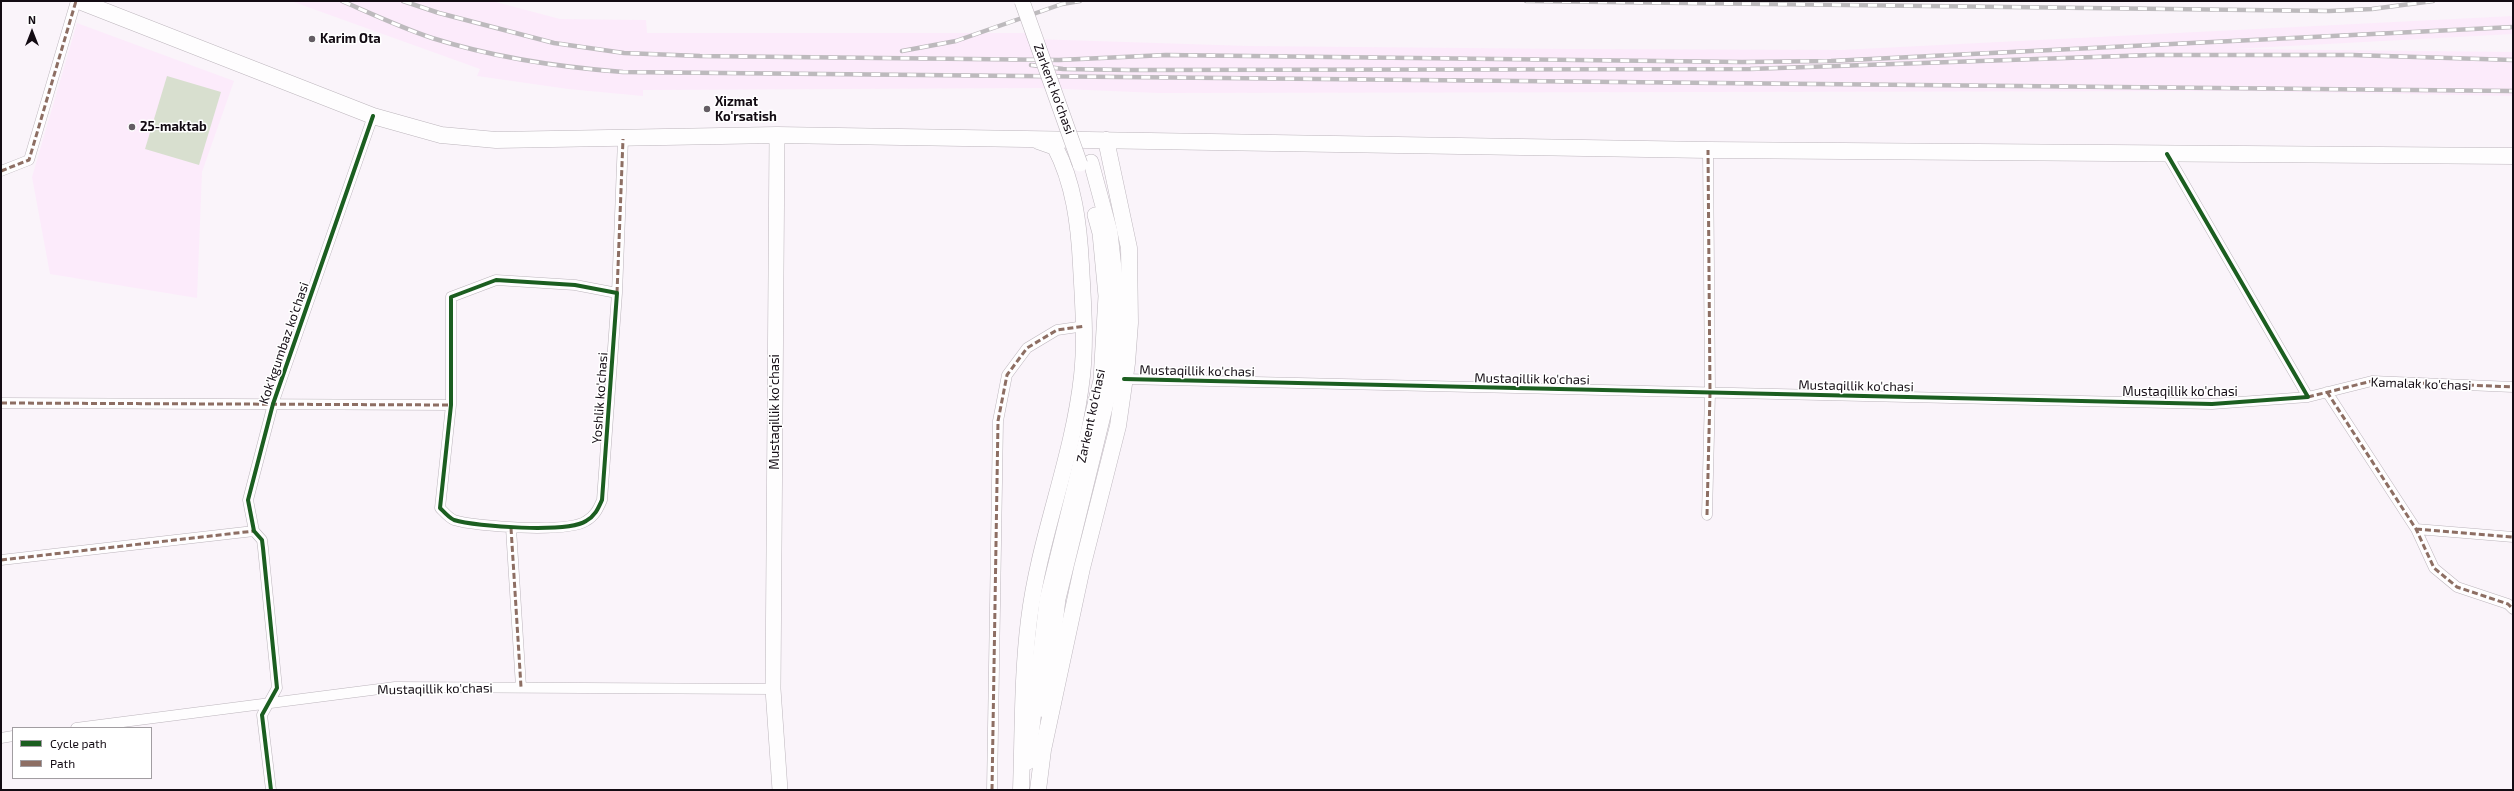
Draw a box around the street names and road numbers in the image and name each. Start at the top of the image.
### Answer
street label: Zarkent ko'chasi [1030,41,1078,137]
street label: Kok'kgumbaz ko'chasi [256,280,312,406]
street label: Yoshlik ko'chasi [589,352,611,444]
street label: Mustaqillik ko'chasi [767,354,783,470]
street label: Mustaqillik ko'chasi [1139,362,1255,380]
street label: Zarkent ko'chasi [1073,368,1109,464]
street label: Mustaqillik ko'chasi [1474,370,1590,388]
street label: Kamalak ko'chasi [2370,374,2472,394]
street label: Mustaqillik ko'chasi [1798,377,1914,395]
street label: Mustaqillik ko'chasi [2122,384,2238,400]
street label: Mustaqillik ko'chasi [377,680,493,698]

